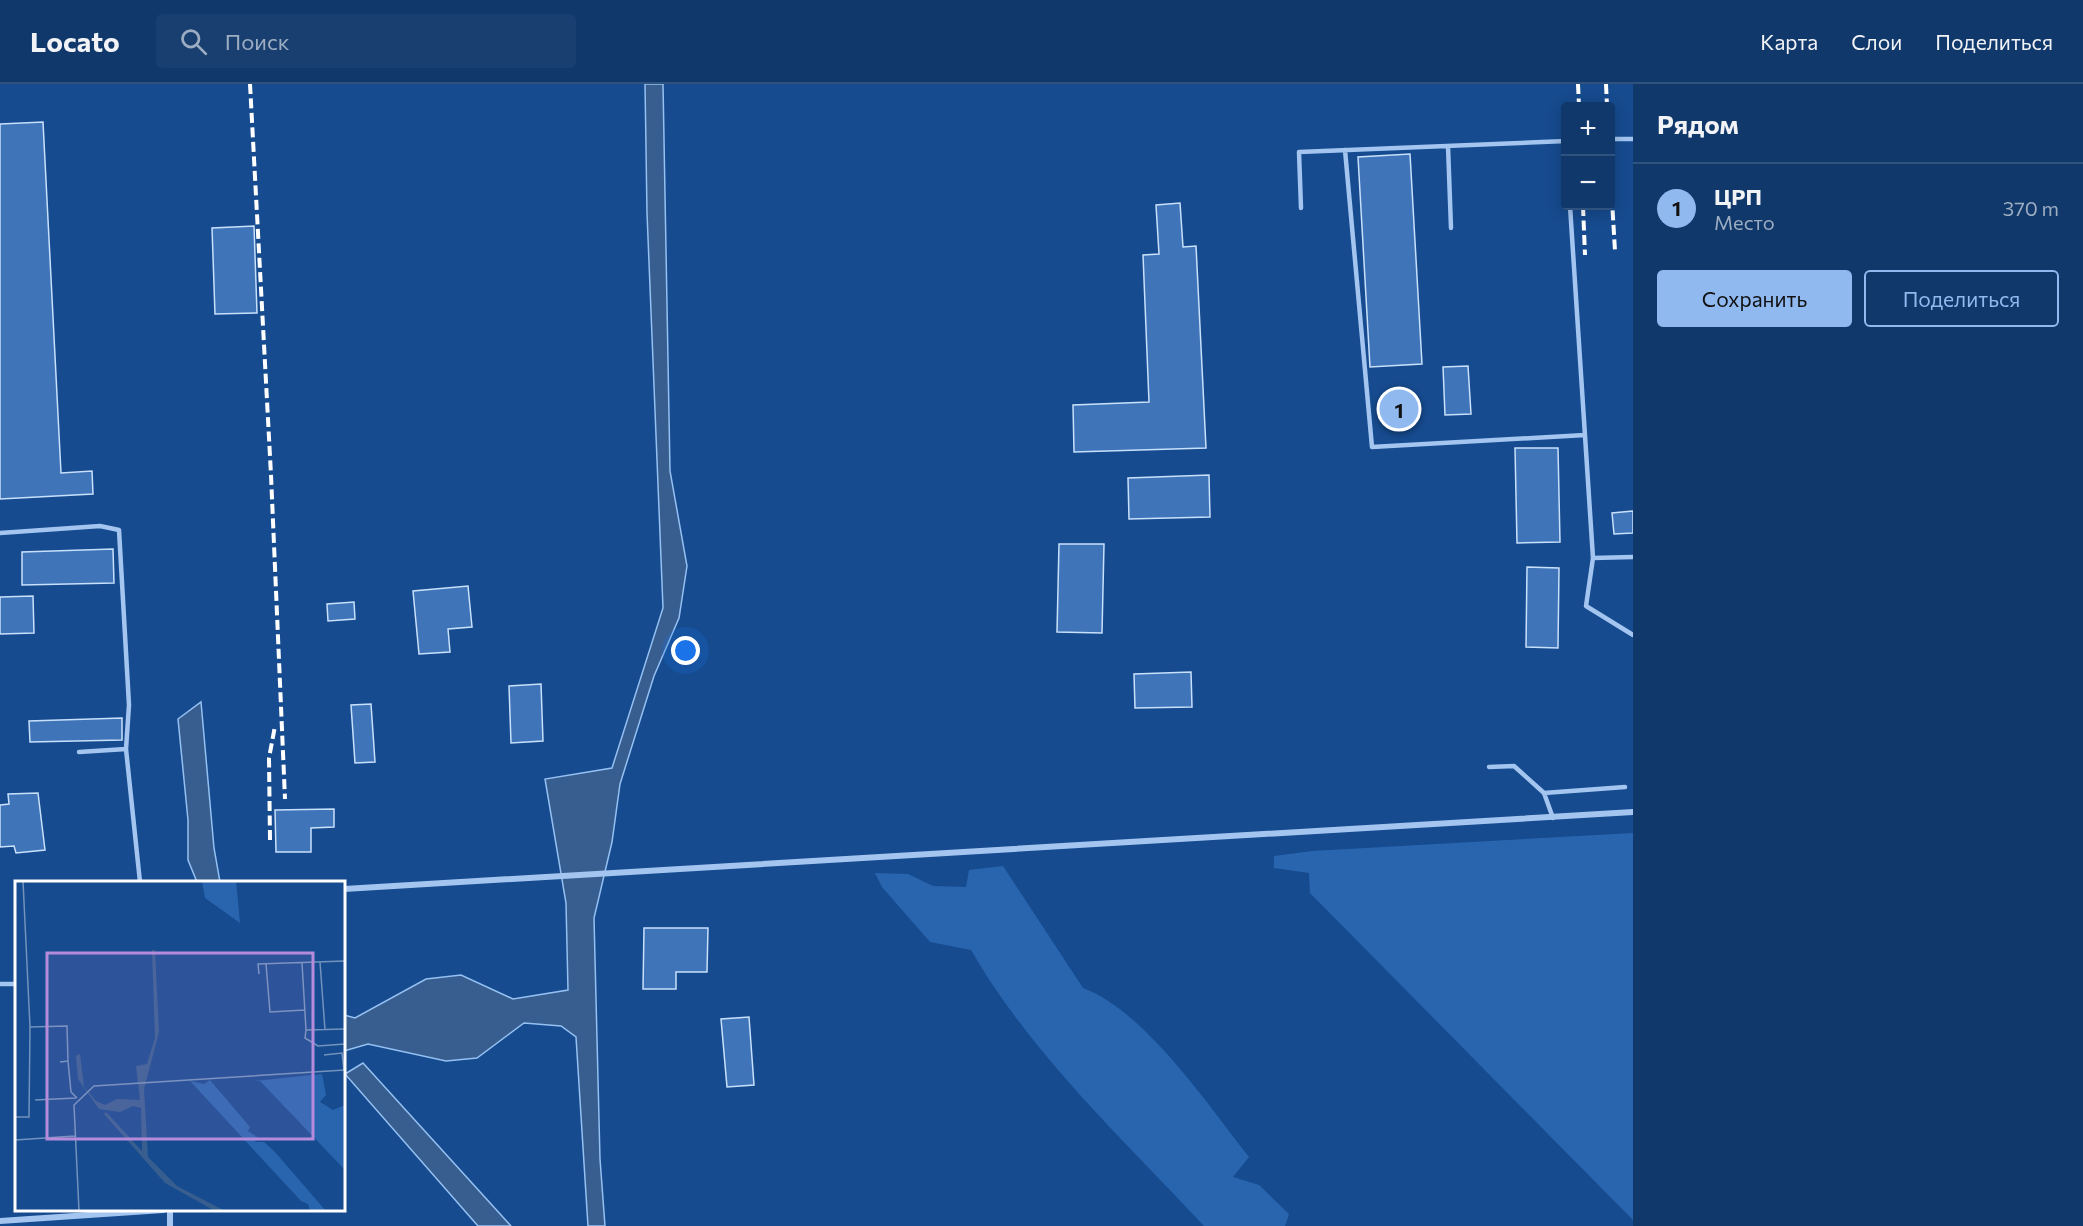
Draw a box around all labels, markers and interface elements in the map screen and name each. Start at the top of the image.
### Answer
search box [156,14,576,68]
text: Locato [30,24,120,58]
icon: search [177,25,210,58]
text: Поиск [225,28,290,55]
text: Карта [1760,29,1818,54]
text: Слои [1851,29,1902,54]
text: Поделиться [1935,29,2053,54]
map controls [1561,102,1615,210]
button: + [1561,102,1615,156]
text: Рядом [1657,108,1739,139]
button: − [1561,156,1615,210]
text: ЦРП [1714,183,1762,210]
text: 1 [1672,196,1681,220]
text: 370 m [2003,196,2059,220]
text: Место [1714,210,1775,234]
button: Сохранить [1657,270,1852,327]
button: Поделиться [1864,270,2059,327]
pin: 1 [1380,386,1418,432]
your location [671,636,700,665]
inset map [15,881,345,1211]

